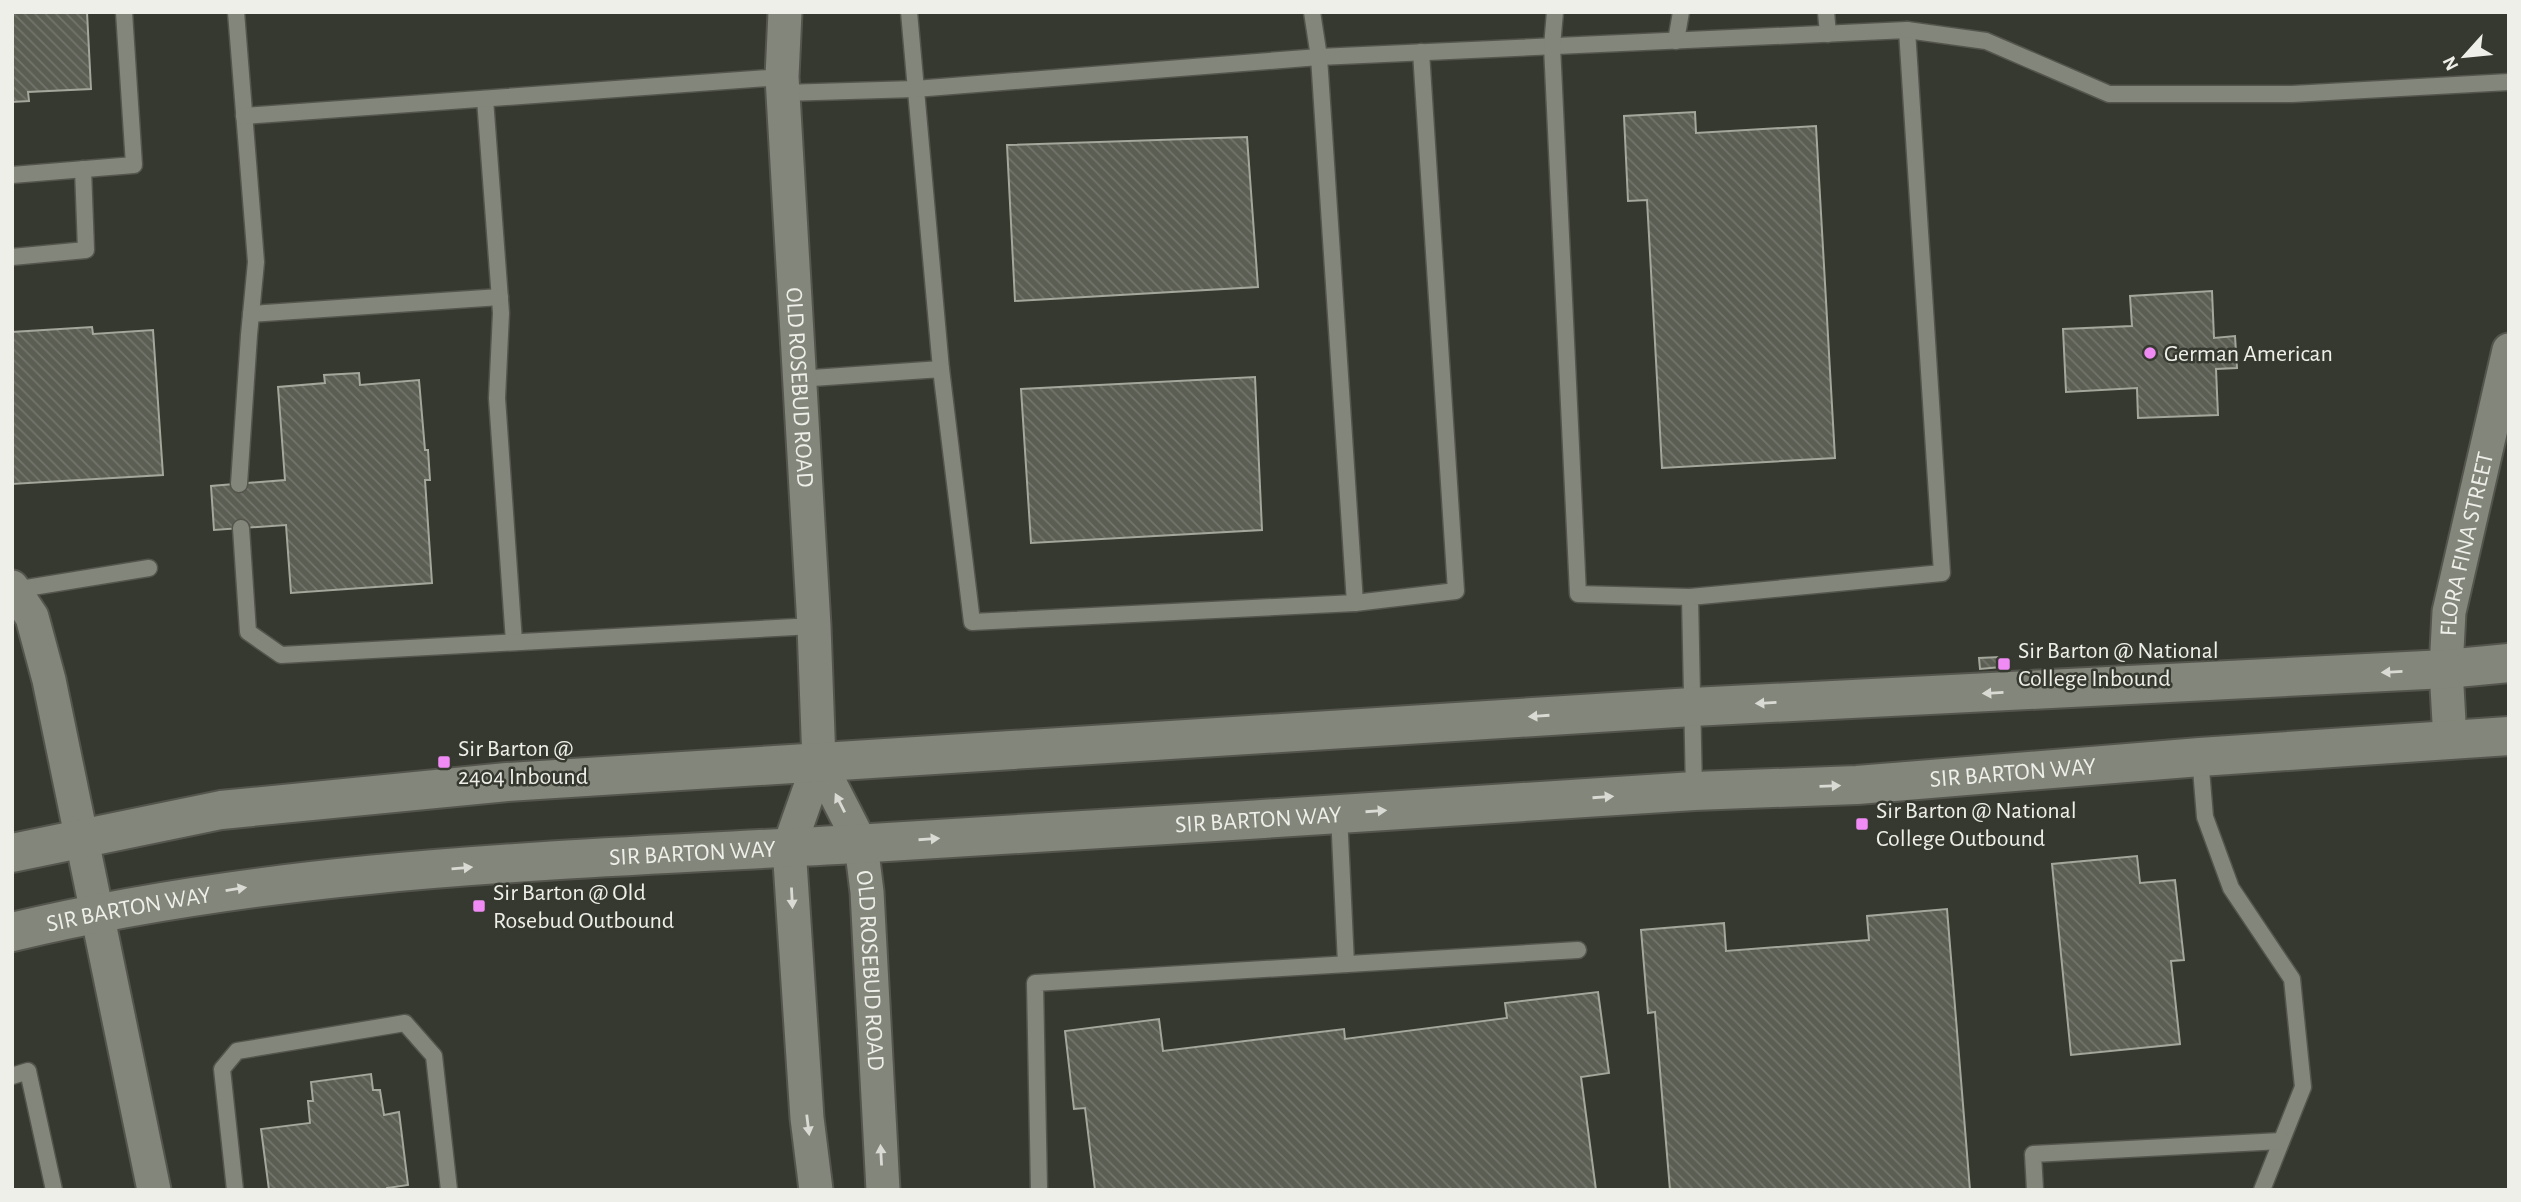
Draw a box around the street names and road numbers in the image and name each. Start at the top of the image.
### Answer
street label: OLD ROSEBUD ROAD [781,287,817,488]
street label: FLORA FINA STREET [2437,450,2498,637]
street label: SIR BARTON WAY [1929,754,2097,792]
street label: SIR BARTON WAY [1174,803,1343,838]
street label: SIR BARTON WAY [608,837,777,870]
street label: OLD ROSEBUD ROAD [851,869,888,1071]
street label: SIR BARTON WAY [44,883,213,937]

